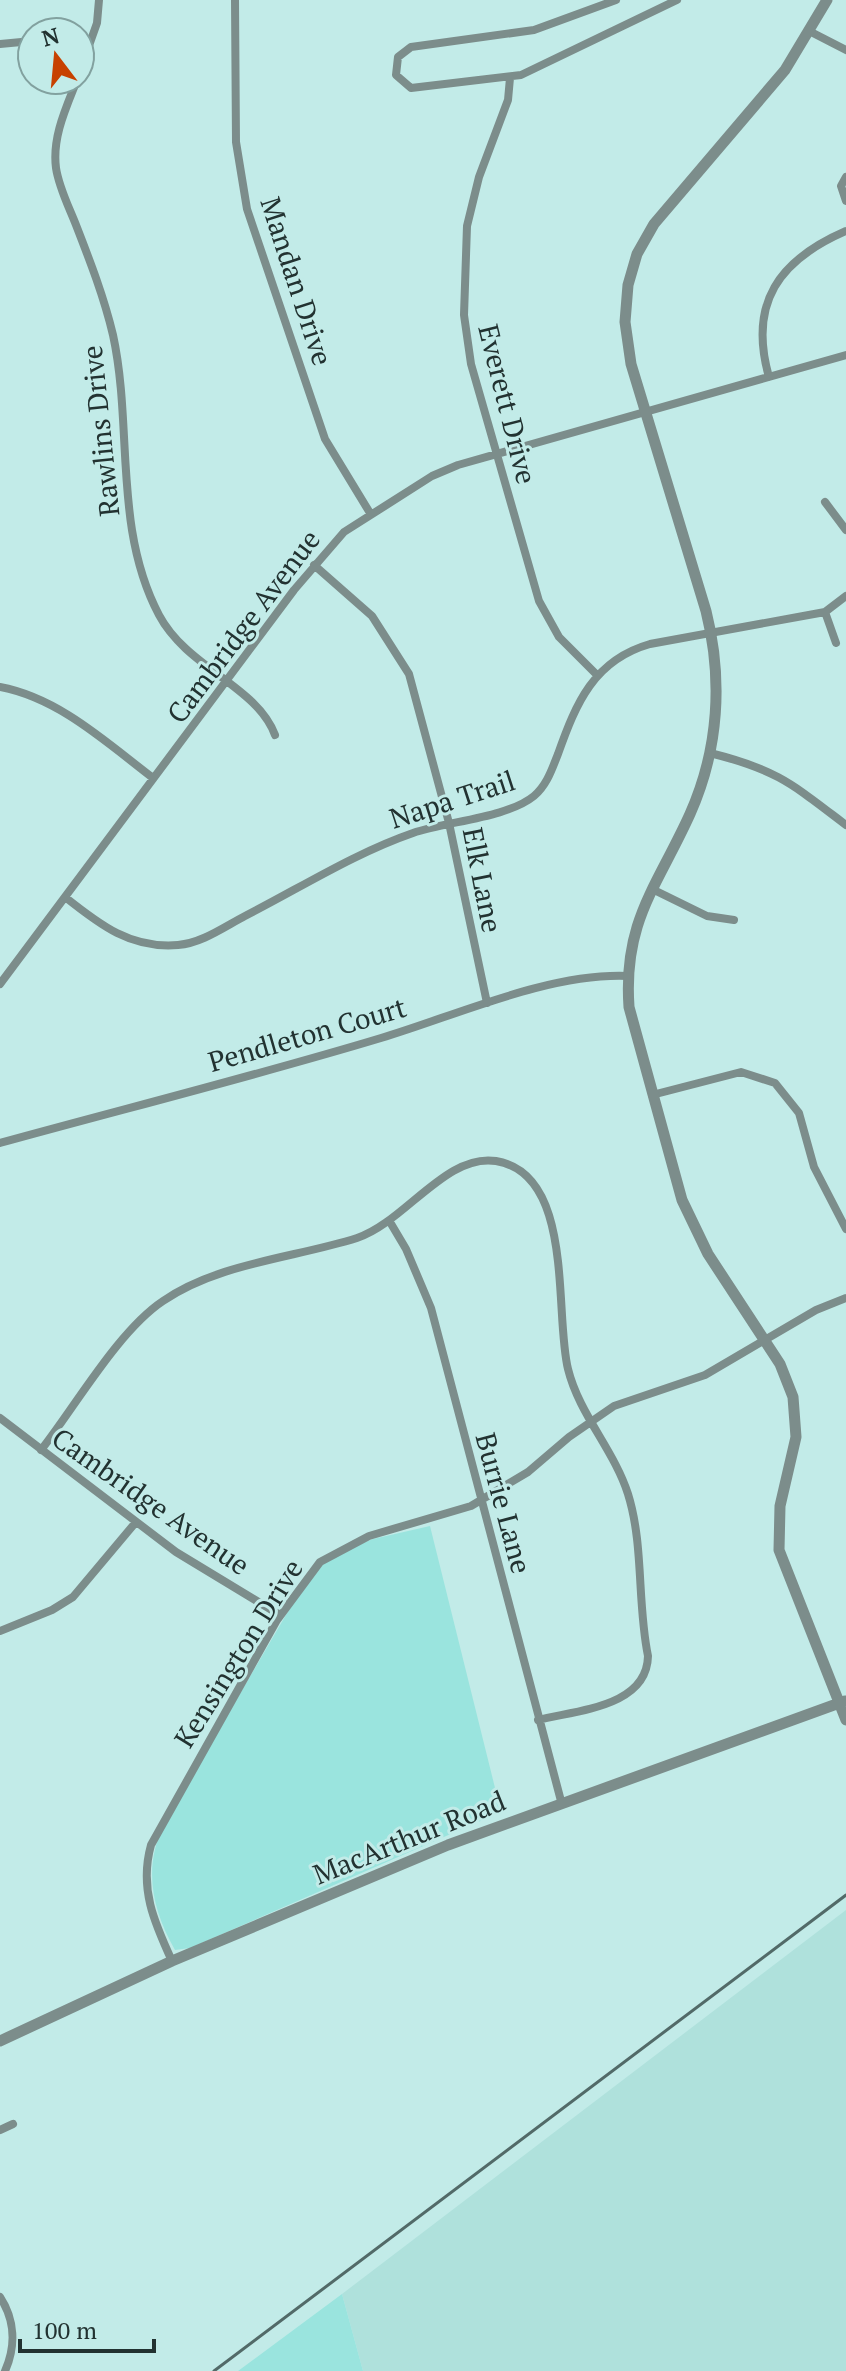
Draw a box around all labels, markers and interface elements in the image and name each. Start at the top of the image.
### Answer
north arrow [16,16,96,96]
text: N [38,20,63,53]
street label: Mandan Drive [252,192,342,370]
street label: Everett Drive [470,320,546,488]
street label: Rawlins Drive [73,344,127,518]
street label: Cambridge Avenue [158,522,328,730]
street label: Napa Trail [385,761,519,837]
street label: Elk Lane [455,824,511,936]
street label: Pendleton Court [204,988,411,1080]
street label: Cambridge Avenue [45,1419,257,1583]
street label: Burrie Lane [467,1428,541,1578]
street label: Kensington Drive [165,1552,311,1754]
street label: MacArthur Road [307,1782,511,1892]
scale bar [20,2303,154,2353]
text: 100 m [32,2314,97,2346]

